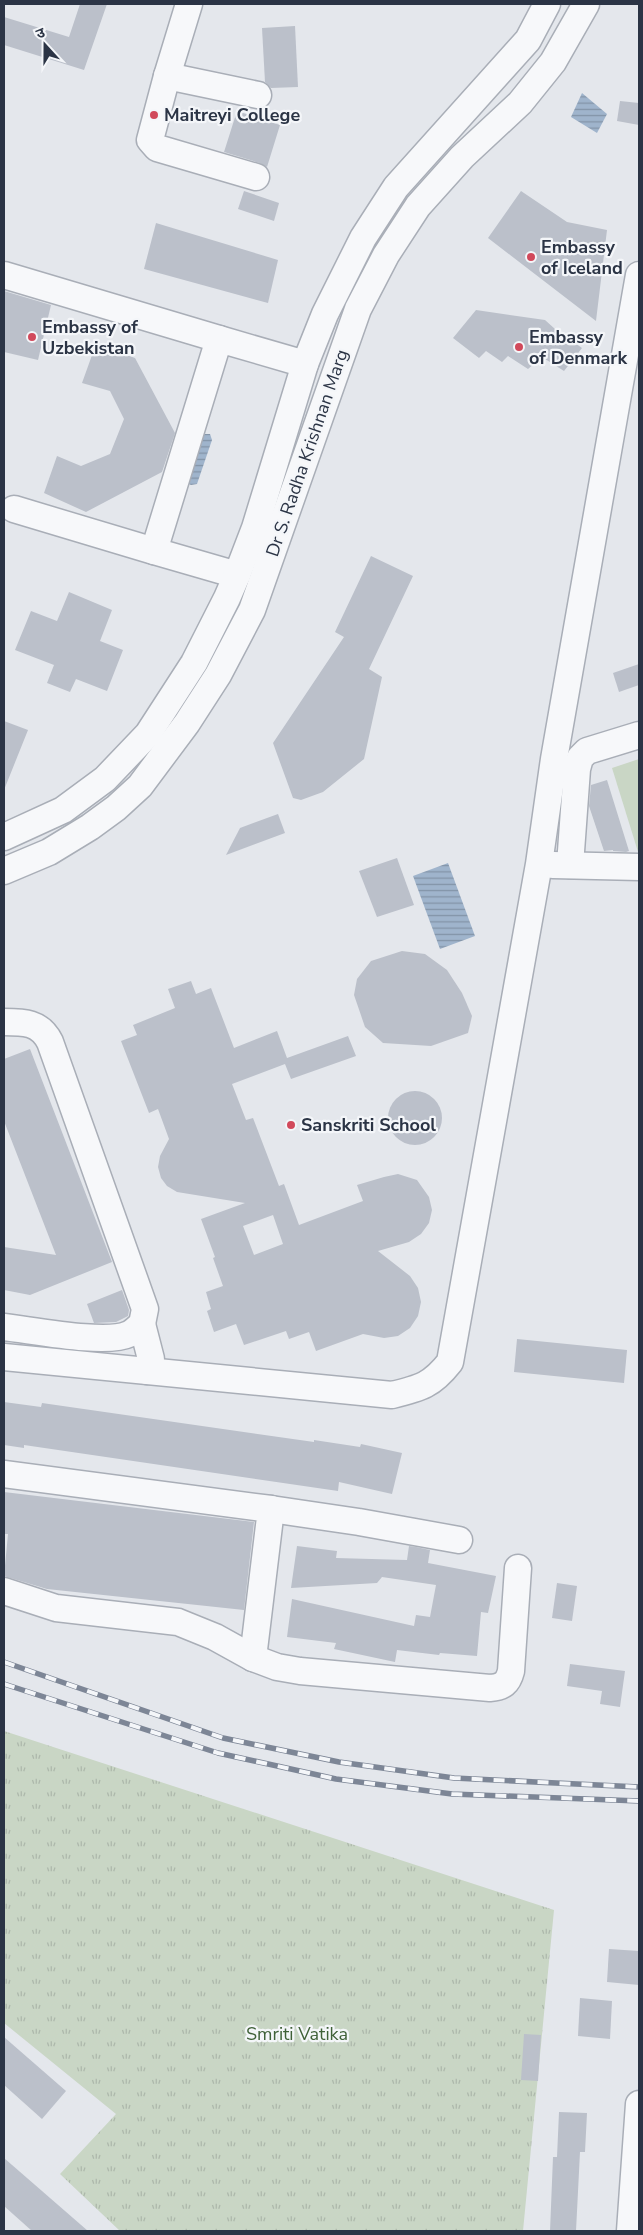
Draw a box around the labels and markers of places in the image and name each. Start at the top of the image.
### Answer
place label: Maitreyi College [164,103,300,127]
marker: Maitreyi College [148,109,160,121]
place label: Embassy of Iceland [541,235,623,280]
marker: Embassy of Iceland [525,251,537,263]
place label: Embassy of Uzbekistan [42,315,138,360]
place label: Embassy of Denmark [529,325,627,370]
marker: Embassy of Uzbekistan [26,331,38,343]
marker: Embassy of Denmark [513,341,525,353]
place label: Sanskriti School [301,1113,436,1137]
marker: Sanskriti School [285,1119,297,1131]

